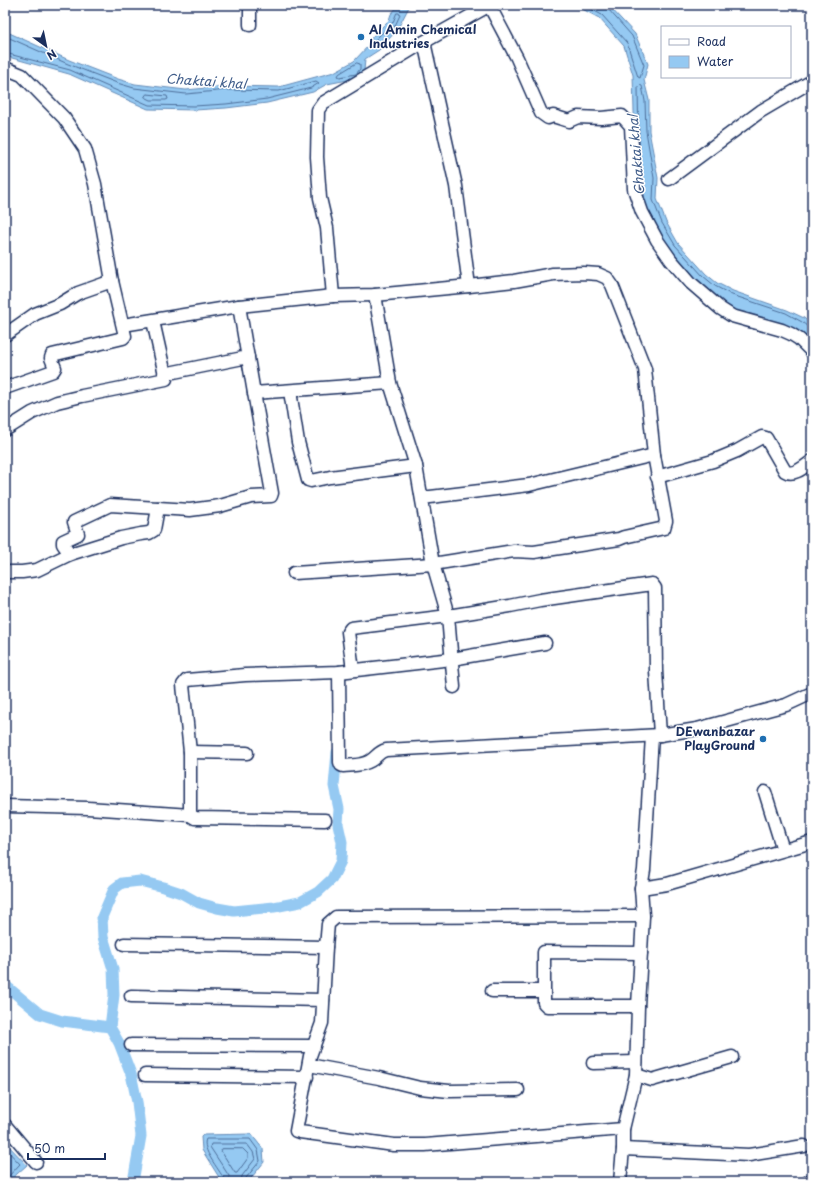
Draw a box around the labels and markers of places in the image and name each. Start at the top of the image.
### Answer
place label: Al Amin Chemical Industries [368,20,477,52]
marker: Al Amin Chemical Industries [356,32,366,42]
place label: DEwanbazar PlayGround [676,722,756,754]
marker: DEwanbazar PlayGround [758,734,768,744]

